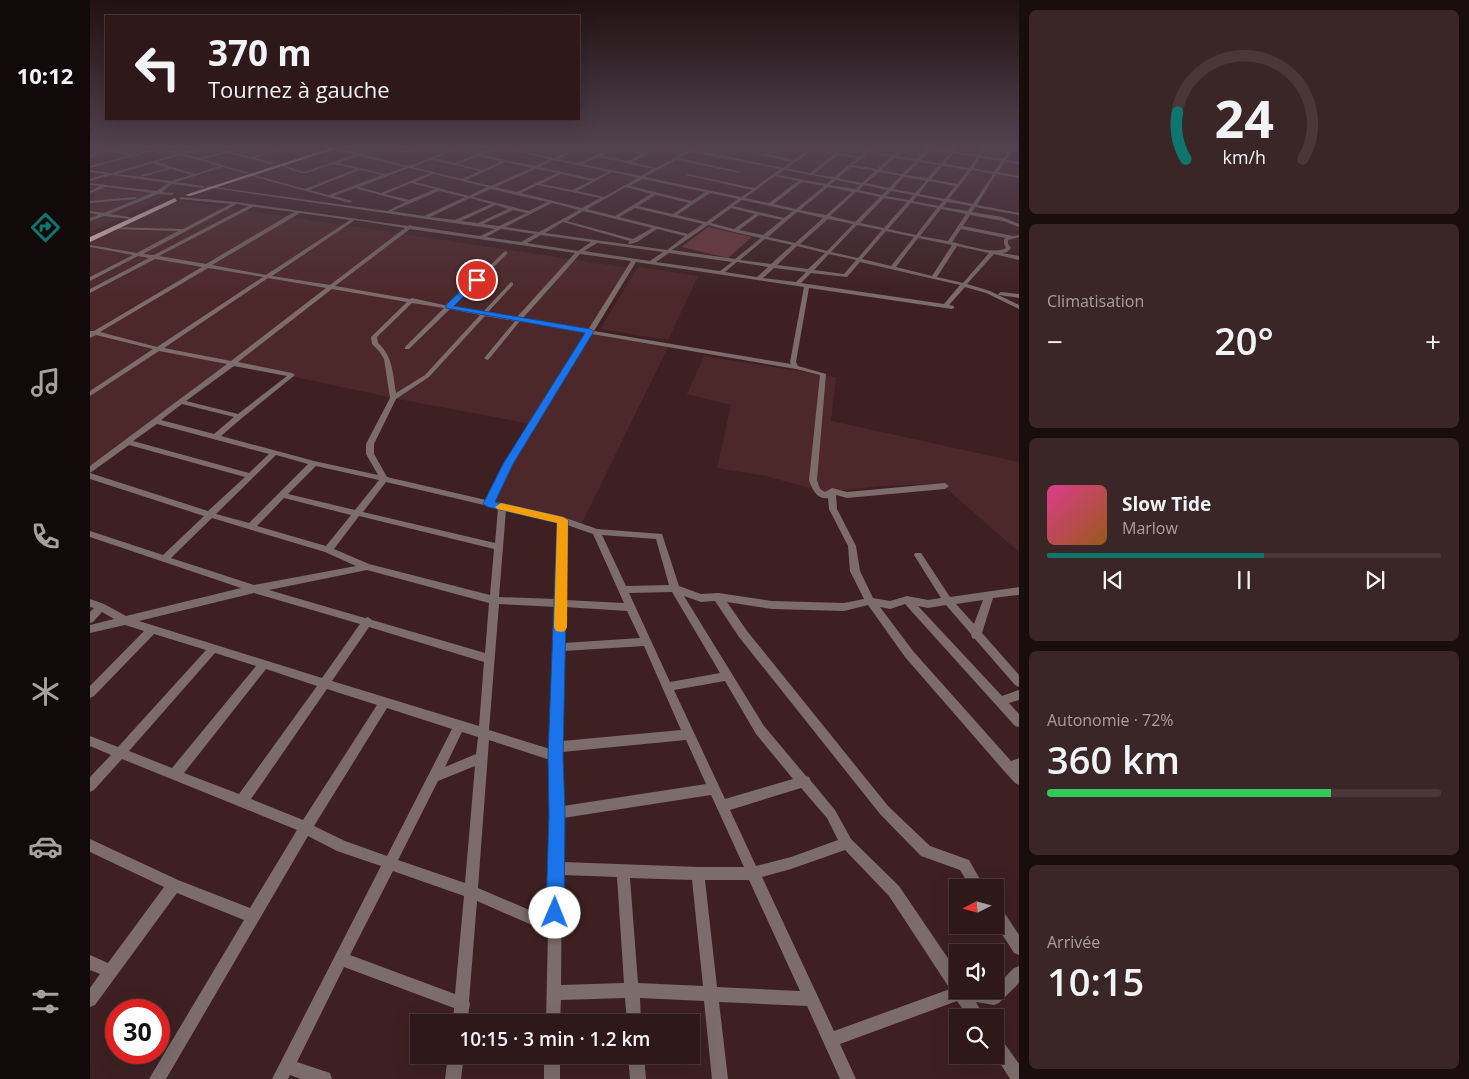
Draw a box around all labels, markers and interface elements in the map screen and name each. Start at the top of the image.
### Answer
text: 370 m [208,29,312,76]
icon: left [125,35,190,100]
text: 10:12 [17,60,73,90]
text: Tournez à gauche [208,74,390,104]
text: 24 [1214,82,1274,153]
text: km/h [1222,145,1266,169]
icon: directions [28,210,63,245]
pin [456,259,498,301]
icon: arrive [463,266,491,294]
text: Climatisation [1047,290,1144,312]
text: 20° [1214,314,1274,366]
text: − [1047,322,1063,360]
text: + [1425,322,1441,360]
icon: music [28,365,63,400]
text: Slow Tide [1122,491,1211,517]
text: Marlow [1122,517,1178,539]
icon: phone [28,519,63,554]
icon: previous [1099,566,1127,594]
icon: pause [1230,566,1258,594]
icon: next [1361,566,1389,594]
icon: climate [28,674,63,709]
text: Autonomie · 72% [1047,709,1174,731]
text: 360 km [1047,733,1180,785]
icon: car [28,829,63,864]
north arrow [949,879,1004,934]
map controls [949,879,1004,1064]
position arrow [528,886,580,938]
text: Arrivée [1047,931,1100,953]
button: sound [949,944,1004,999]
text: 10:15 [1047,955,1144,1007]
icon: filters [28,984,63,1019]
speed limit sign: 30 [105,999,170,1064]
button: search [949,1009,1004,1064]
text: 10:15 · 3 min · 1.2 km [460,1026,650,1052]

